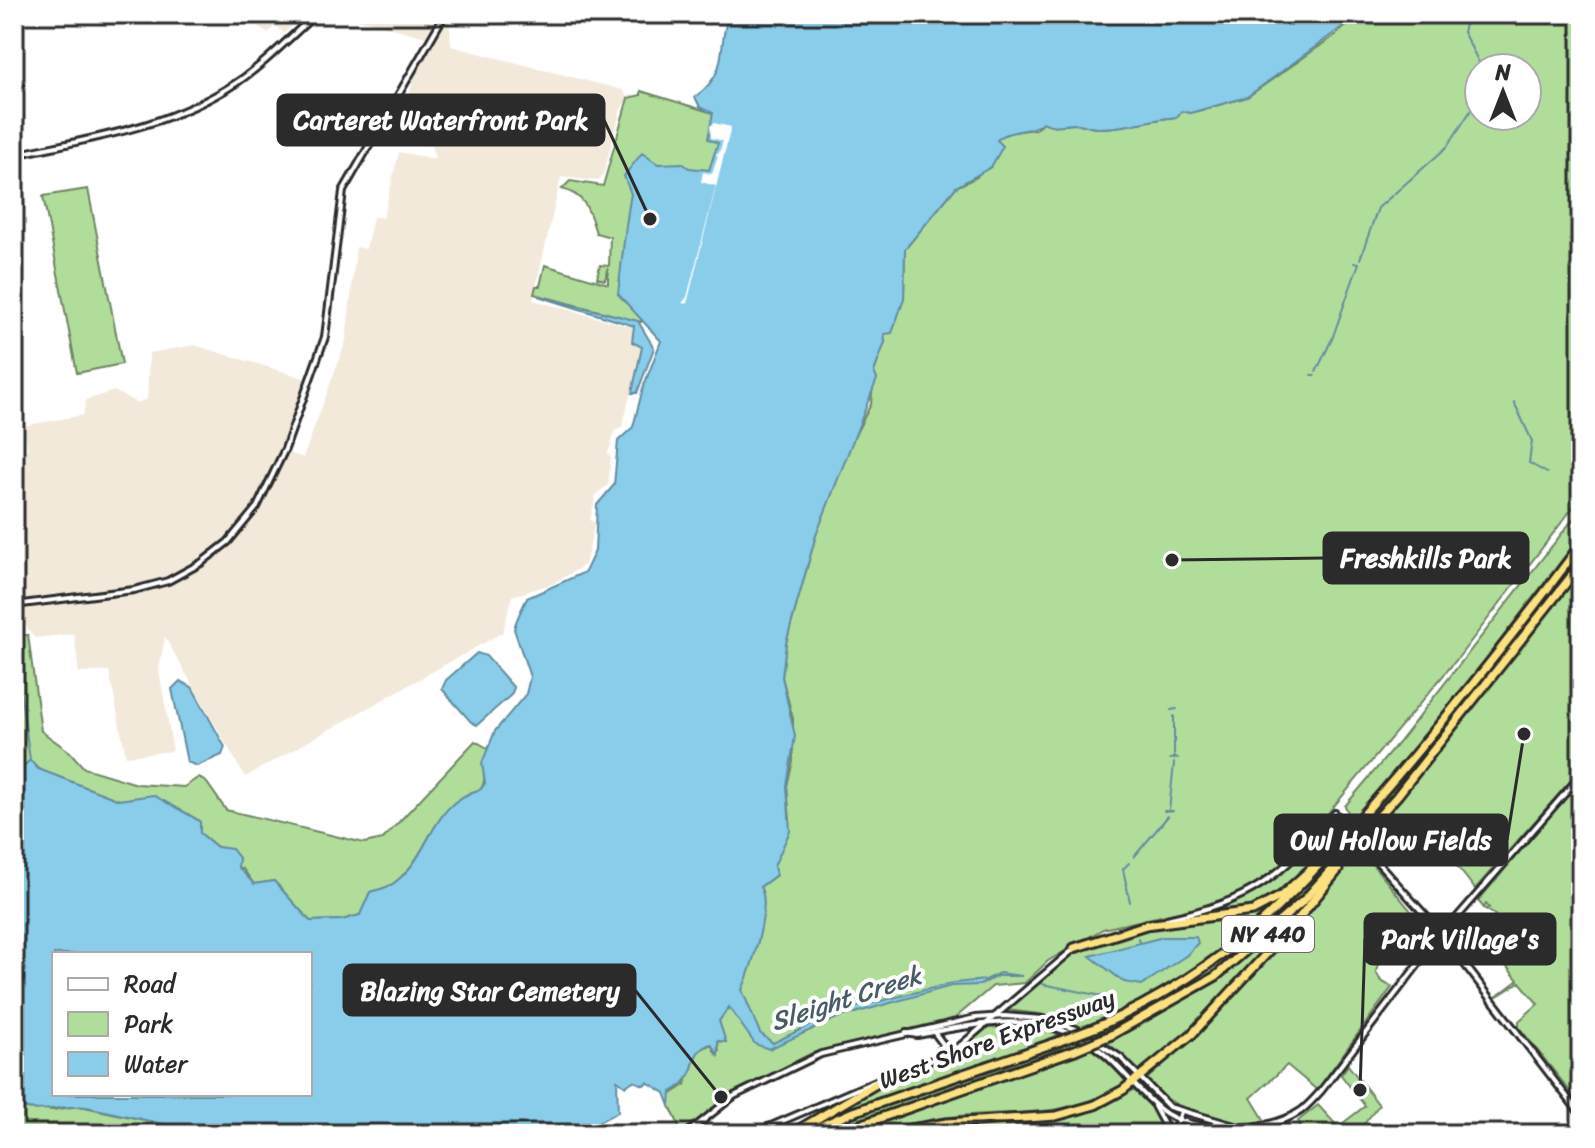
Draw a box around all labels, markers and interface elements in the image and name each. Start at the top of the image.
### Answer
north arrow [1463,52,1543,132]
text: N [1494,53,1511,92]
callout: Carteret Waterfront Park [278,95,604,145]
text: Carteret Waterfront Park [292,97,589,143]
callout: Freshkills Park [1324,533,1528,583]
text: Freshkills Park [1339,535,1512,581]
callout: Owl Hollow Fields [1275,815,1507,865]
text: Owl Hollow Fields [1290,817,1493,863]
callout: Park Village's [1365,914,1555,964]
road number: NY 440 [1222,916,1314,952]
text: Park Village's [1381,916,1540,962]
water label: Sleight Creek [764,951,930,1044]
legend [52,952,312,1096]
text: Road [124,963,178,1005]
callout: Blazing Star Cemetery [344,965,635,1015]
text: Blazing Star Cemetery [360,968,620,1014]
street label: West Shore Expressway [873,977,1121,1101]
text: Park [124,1003,173,1045]
text: Water [124,1043,189,1085]

